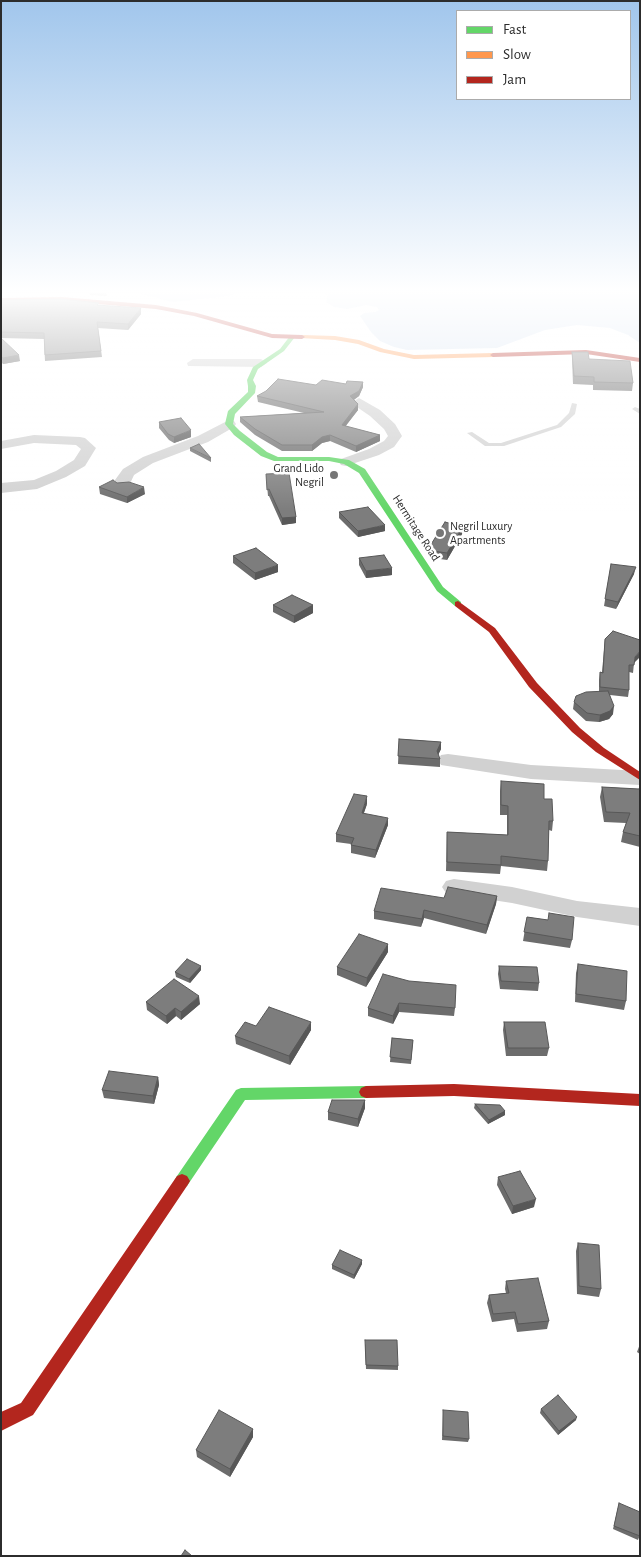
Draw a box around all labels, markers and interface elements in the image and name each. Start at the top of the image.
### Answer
legend [456,10,631,100]
text: Fast [503,22,526,37]
text: Slow [503,47,531,62]
text: Jam [503,72,526,87]
place label: Grand Lido Negril [273,461,324,489]
marker: Grand Lido Negril [328,469,340,481]
street label: Hermitage Road [389,492,443,564]
place label: Negril Luxury Apartments [450,519,512,547]
marker: Negril Luxury Apartments [434,527,446,539]

